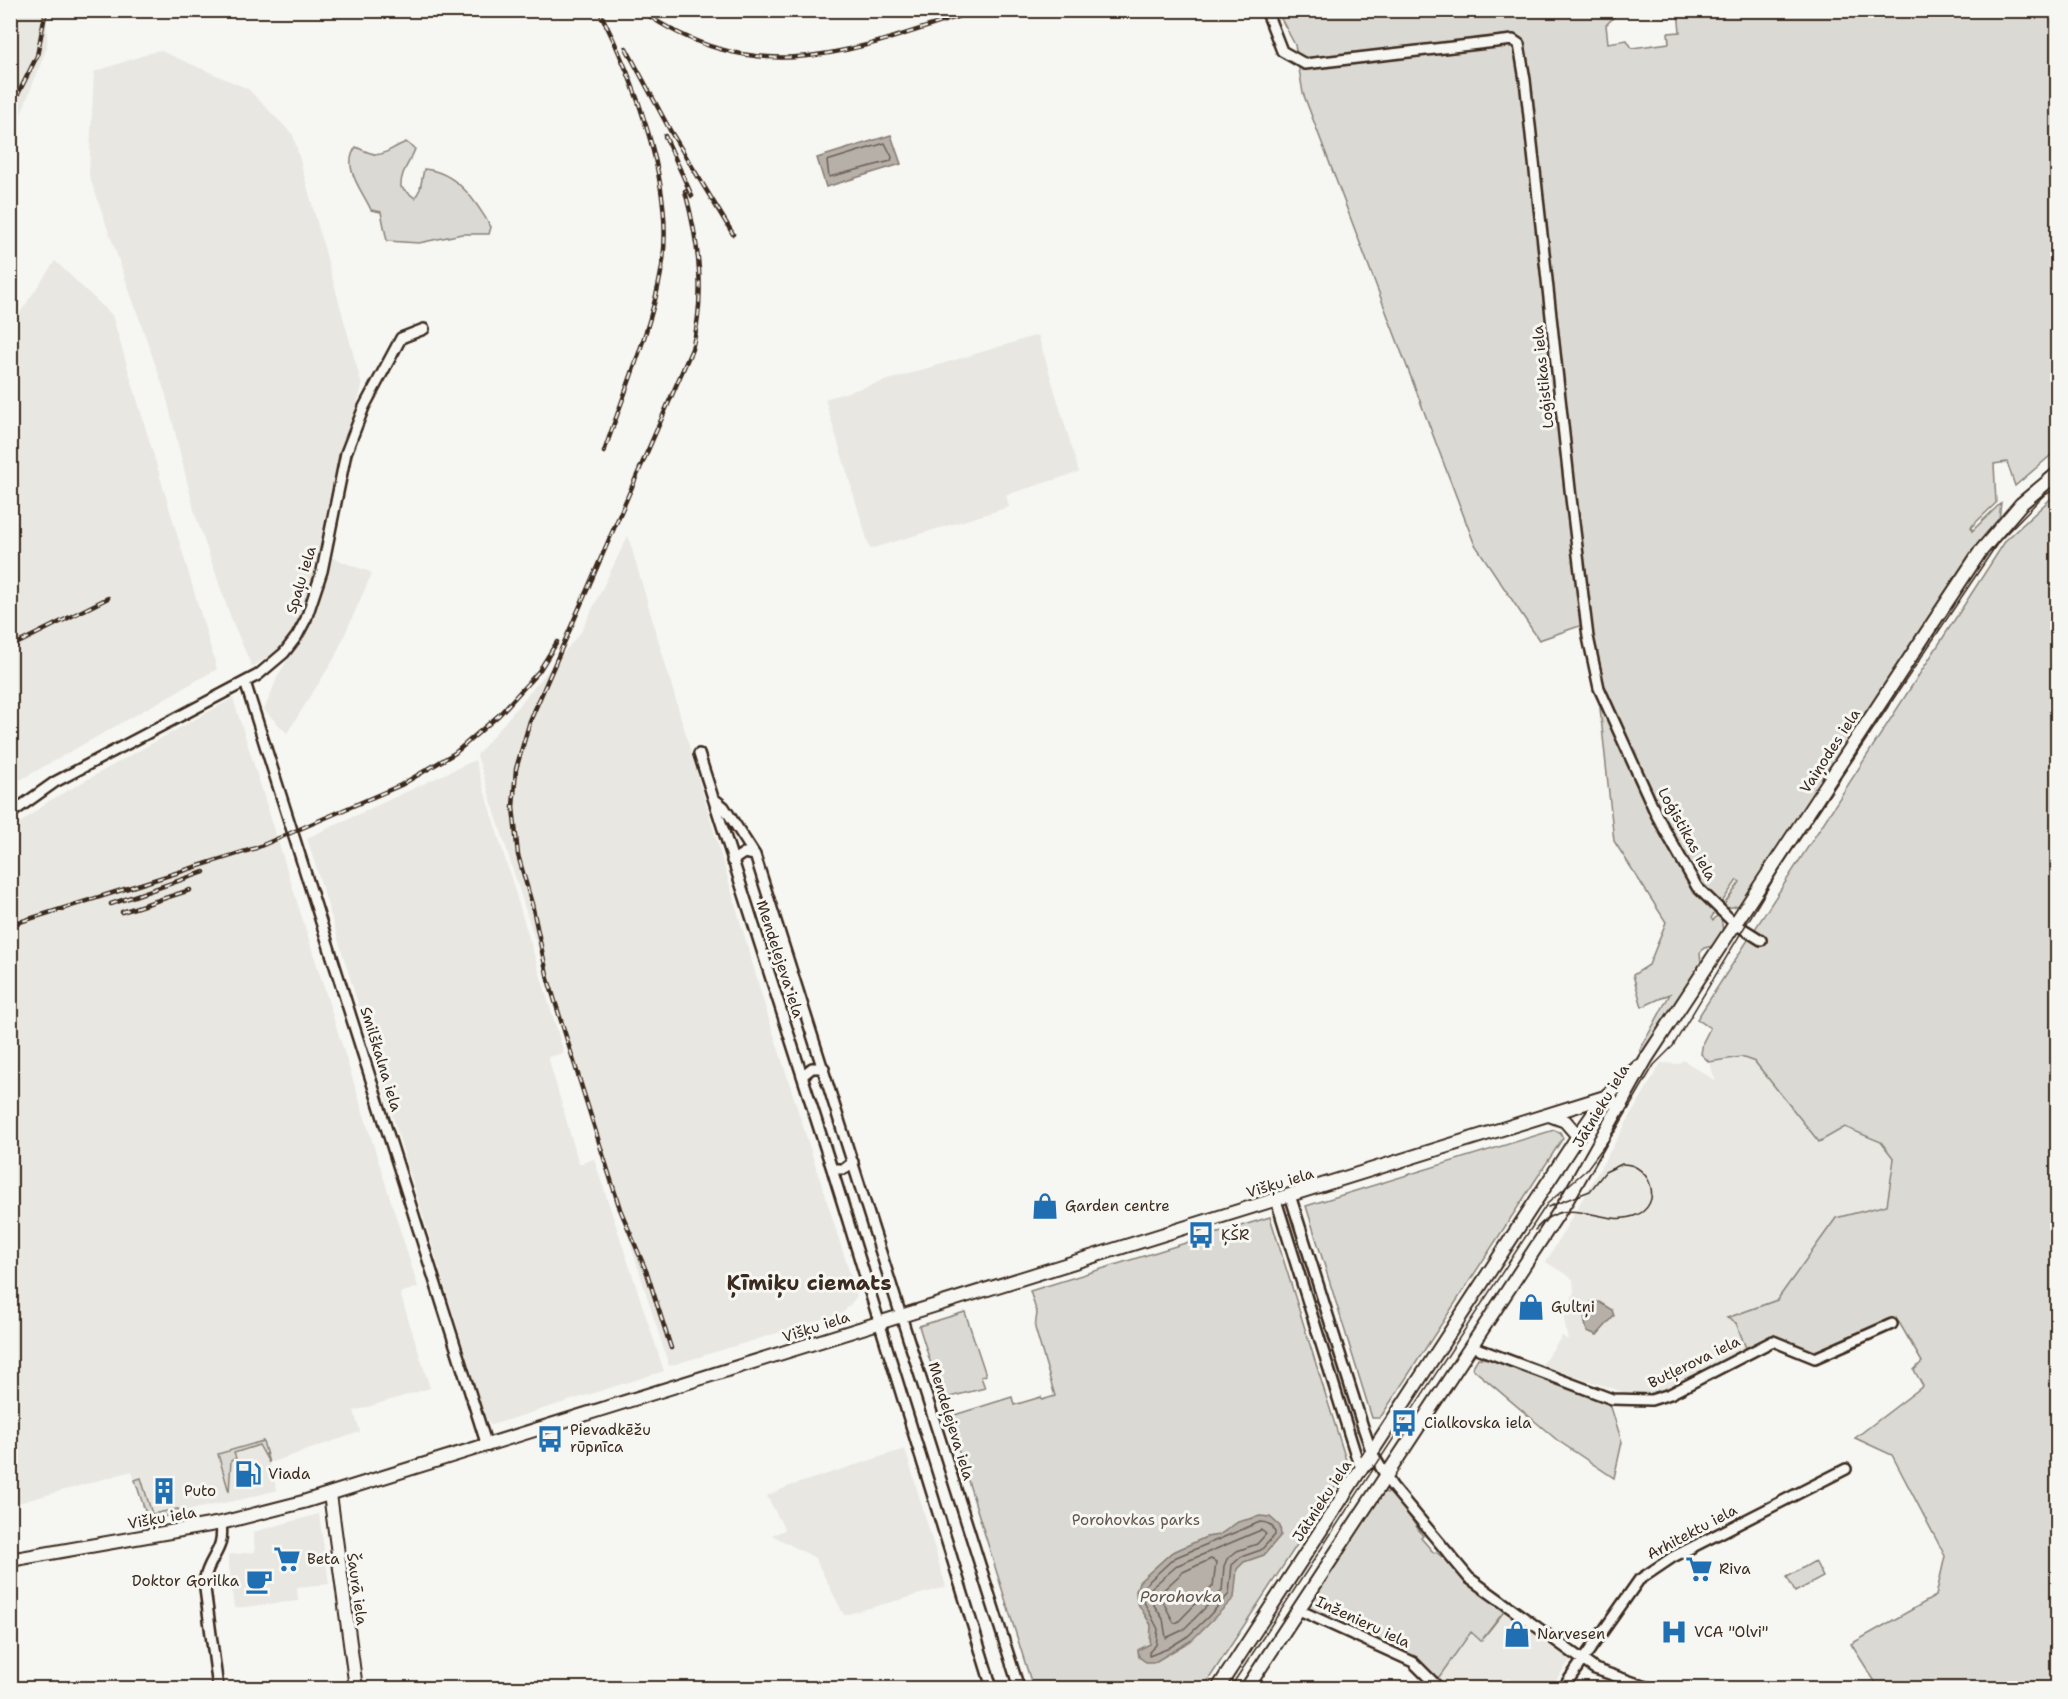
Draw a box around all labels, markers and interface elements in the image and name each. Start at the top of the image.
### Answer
street label: Loģistikas iela [1528,324,1558,430]
street label: Spaļu iela [281,543,322,617]
street label: Vaiņodes iela [1795,704,1866,798]
street label: Loģistikas iela [1653,784,1721,885]
street label: Mendeļejeva iela [751,898,809,1021]
street label: Smilškalna iela [356,1004,407,1114]
street label: Jātnieku iela [1568,1060,1634,1151]
street label: Višķu iela [1244,1163,1317,1204]
shop icon: Garden centre [1030,1191,1060,1221]
place label: Garden centre [1065,1196,1170,1216]
bus stop icon: ĶŠR [1186,1220,1216,1250]
place label: ĶŠR [1221,1224,1249,1246]
district label: Ķīmiķu ciemats [726,1269,892,1298]
shop icon: Gultņi [1516,1292,1546,1322]
place label: Gultņi [1551,1297,1595,1318]
street label: Višķu iela [780,1307,853,1348]
street label: Butļerova iela [1645,1331,1744,1394]
street label: Mendeļejeva iela [923,1359,979,1484]
bus stop icon: Cialkovska iela [1389,1408,1419,1438]
place label: Cialkovska iela [1424,1413,1532,1433]
place label: Pievadkēžu rūpnīca [570,1420,651,1457]
bus stop icon: Pievadkēžu rūpnīca [535,1424,565,1454]
street label: Jātnieku iela [1288,1456,1356,1546]
fuel station icon: Viada [233,1459,263,1489]
place label: Viada [268,1464,311,1484]
building icon: Puto [149,1476,179,1506]
place label: Puto [184,1481,216,1501]
street label: Arhitektu iela [1643,1500,1741,1564]
street label: Višķu iela [126,1502,199,1535]
park label: Porohovkas parks [1072,1510,1200,1530]
supermarket icon: Beta [272,1544,302,1574]
place label: Beta [307,1549,340,1569]
street label: Šaurā iela [342,1552,373,1627]
supermarket icon: Riva [1684,1554,1714,1584]
place label: Riva [1719,1559,1751,1579]
cafe icon: Doktor Gorilka [244,1566,274,1596]
place label: Doktor Gorilka [132,1571,240,1591]
water label: Porohovka [1140,1586,1222,1607]
street label: Inženieru iela [1313,1591,1414,1653]
hospital icon: VCA "Olvi" [1659,1617,1689,1647]
shop icon: Narvesen [1502,1619,1532,1649]
place label: VCA "Olvi" [1694,1622,1768,1642]
place label: Narvesen [1537,1624,1605,1644]

